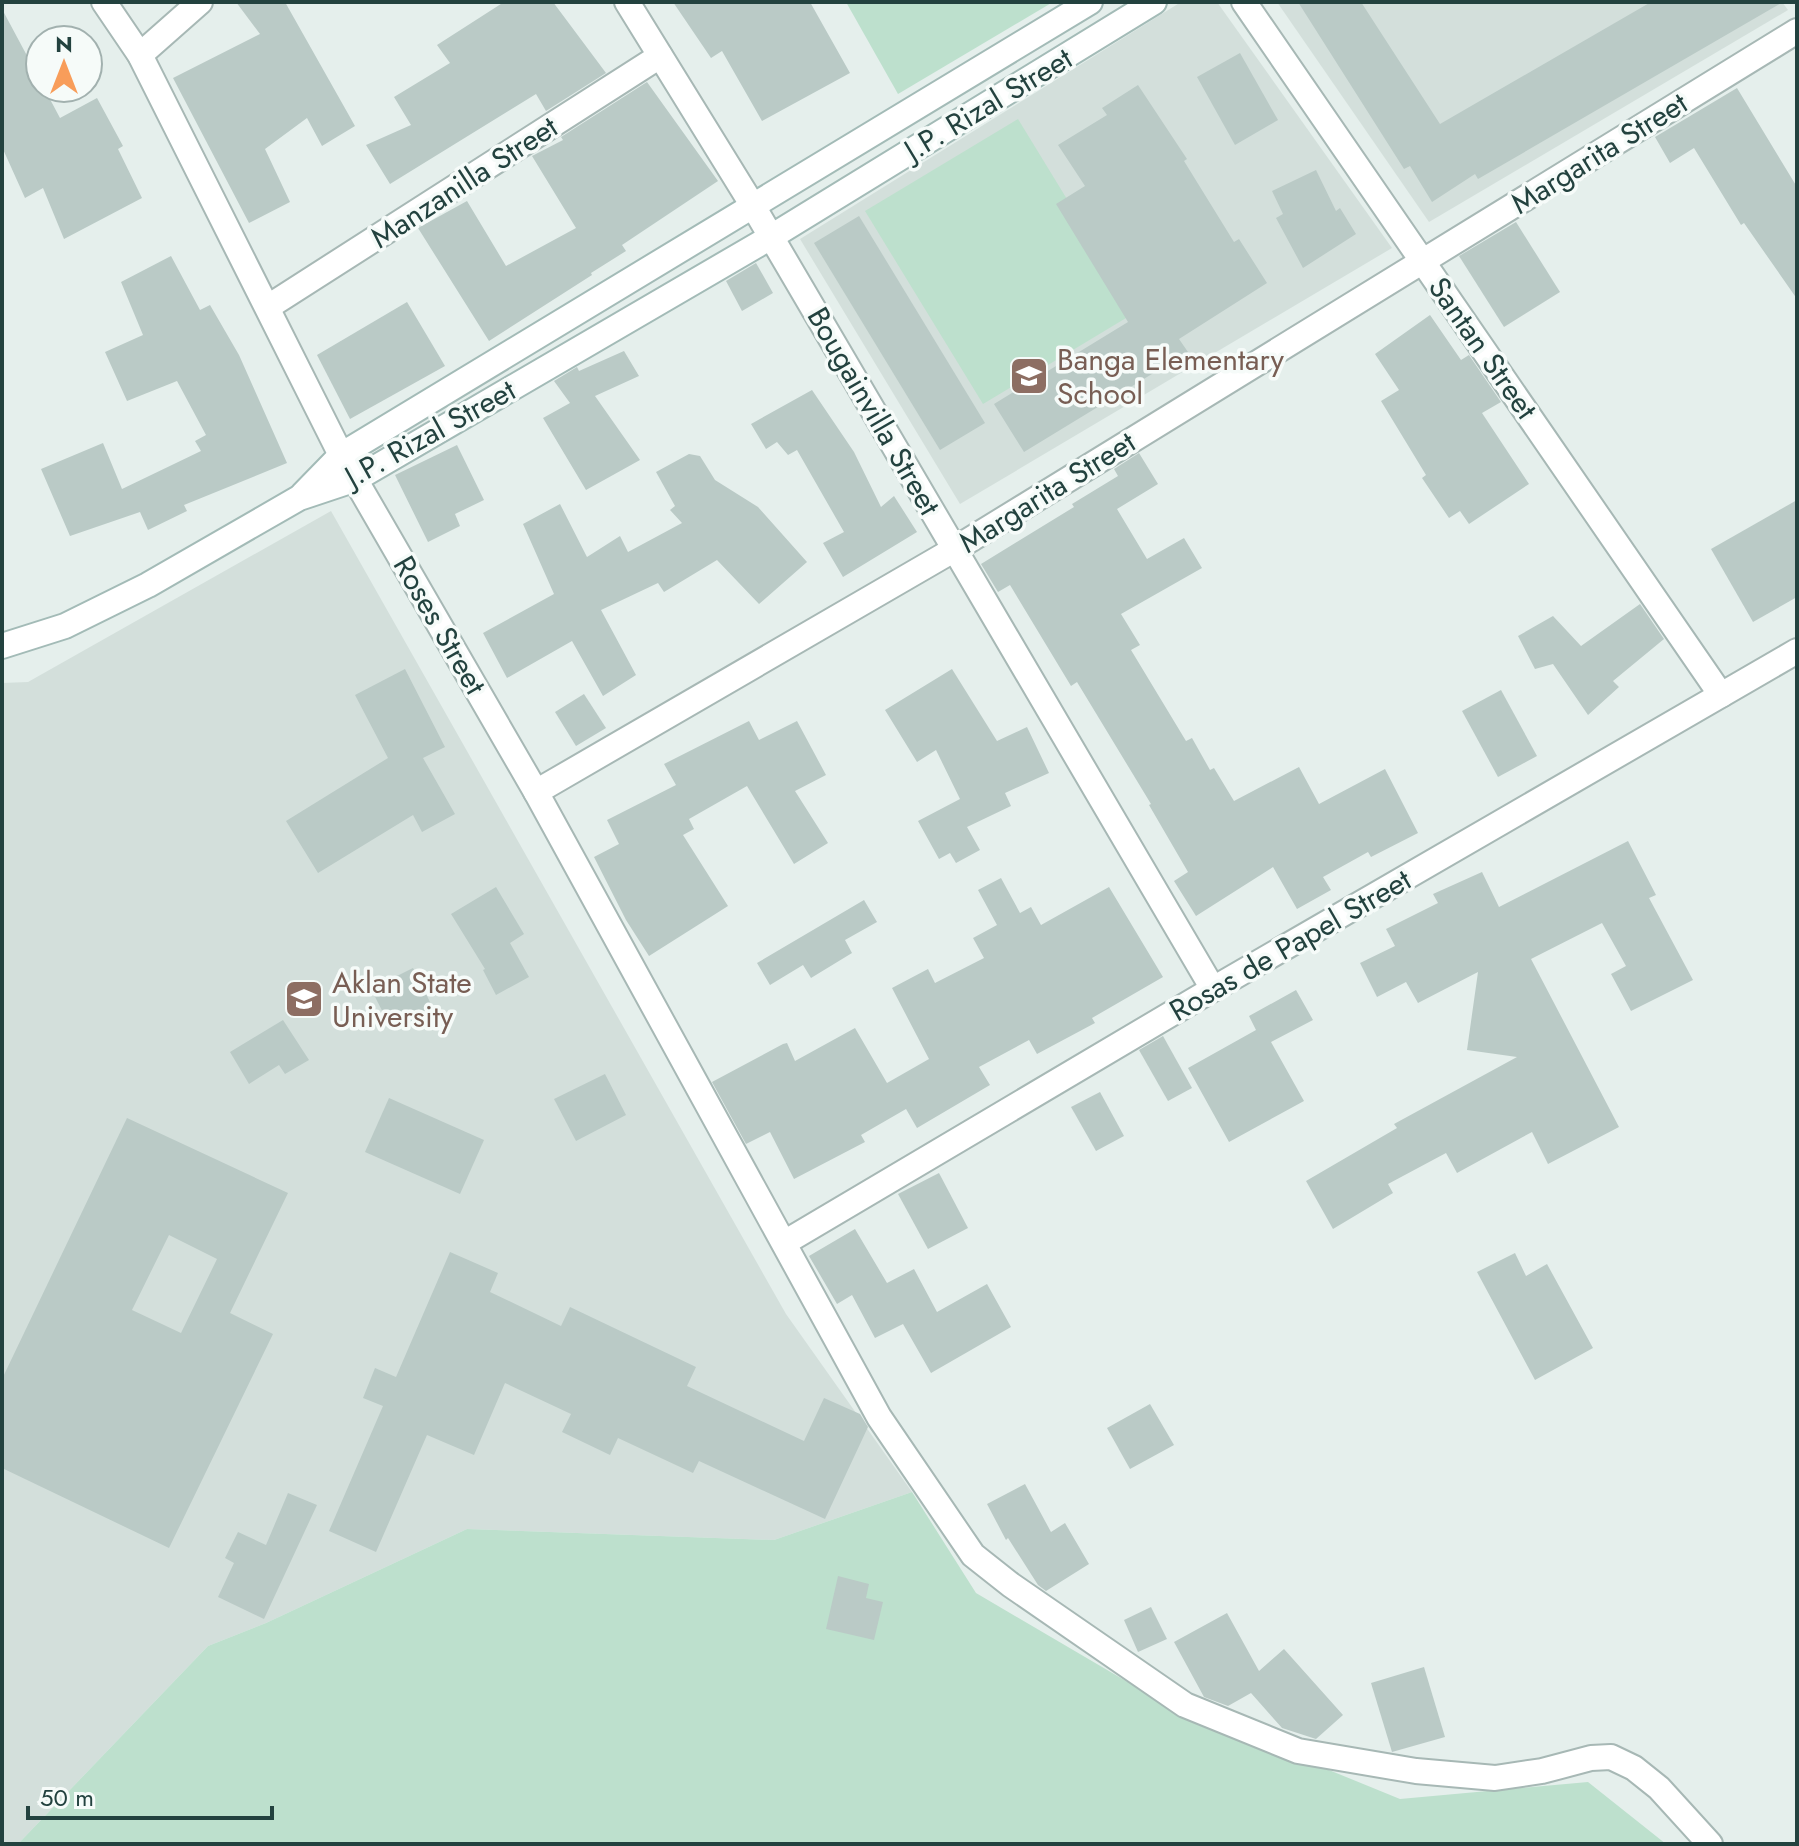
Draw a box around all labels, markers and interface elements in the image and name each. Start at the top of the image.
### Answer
north arrow [24,24,104,104]
text: N [55,28,73,60]
street label: J.P. Rizal Street [893,37,1081,173]
street label: Margarita Street [1503,81,1696,224]
street label: Manzanilla Street [362,105,567,259]
street label: Santan Street [1418,268,1548,428]
street label: Bougainvilla Street [797,299,951,524]
place label: Banga Elementary School [1057,338,1285,415]
school or university icon: Banga Elementary School [1008,355,1050,397]
street label: J.P. Rizal Street [333,368,524,500]
street label: Margarita Street [951,420,1144,563]
street label: Roses Street [383,548,497,703]
street label: Rosas de Papel Street [1161,858,1419,1032]
place label: Aklan State University [332,961,472,1038]
school or university icon: Aklan State University [283,978,325,1020]
scale bar [28,1770,272,1820]
text: 50 m [40,1780,94,1815]

